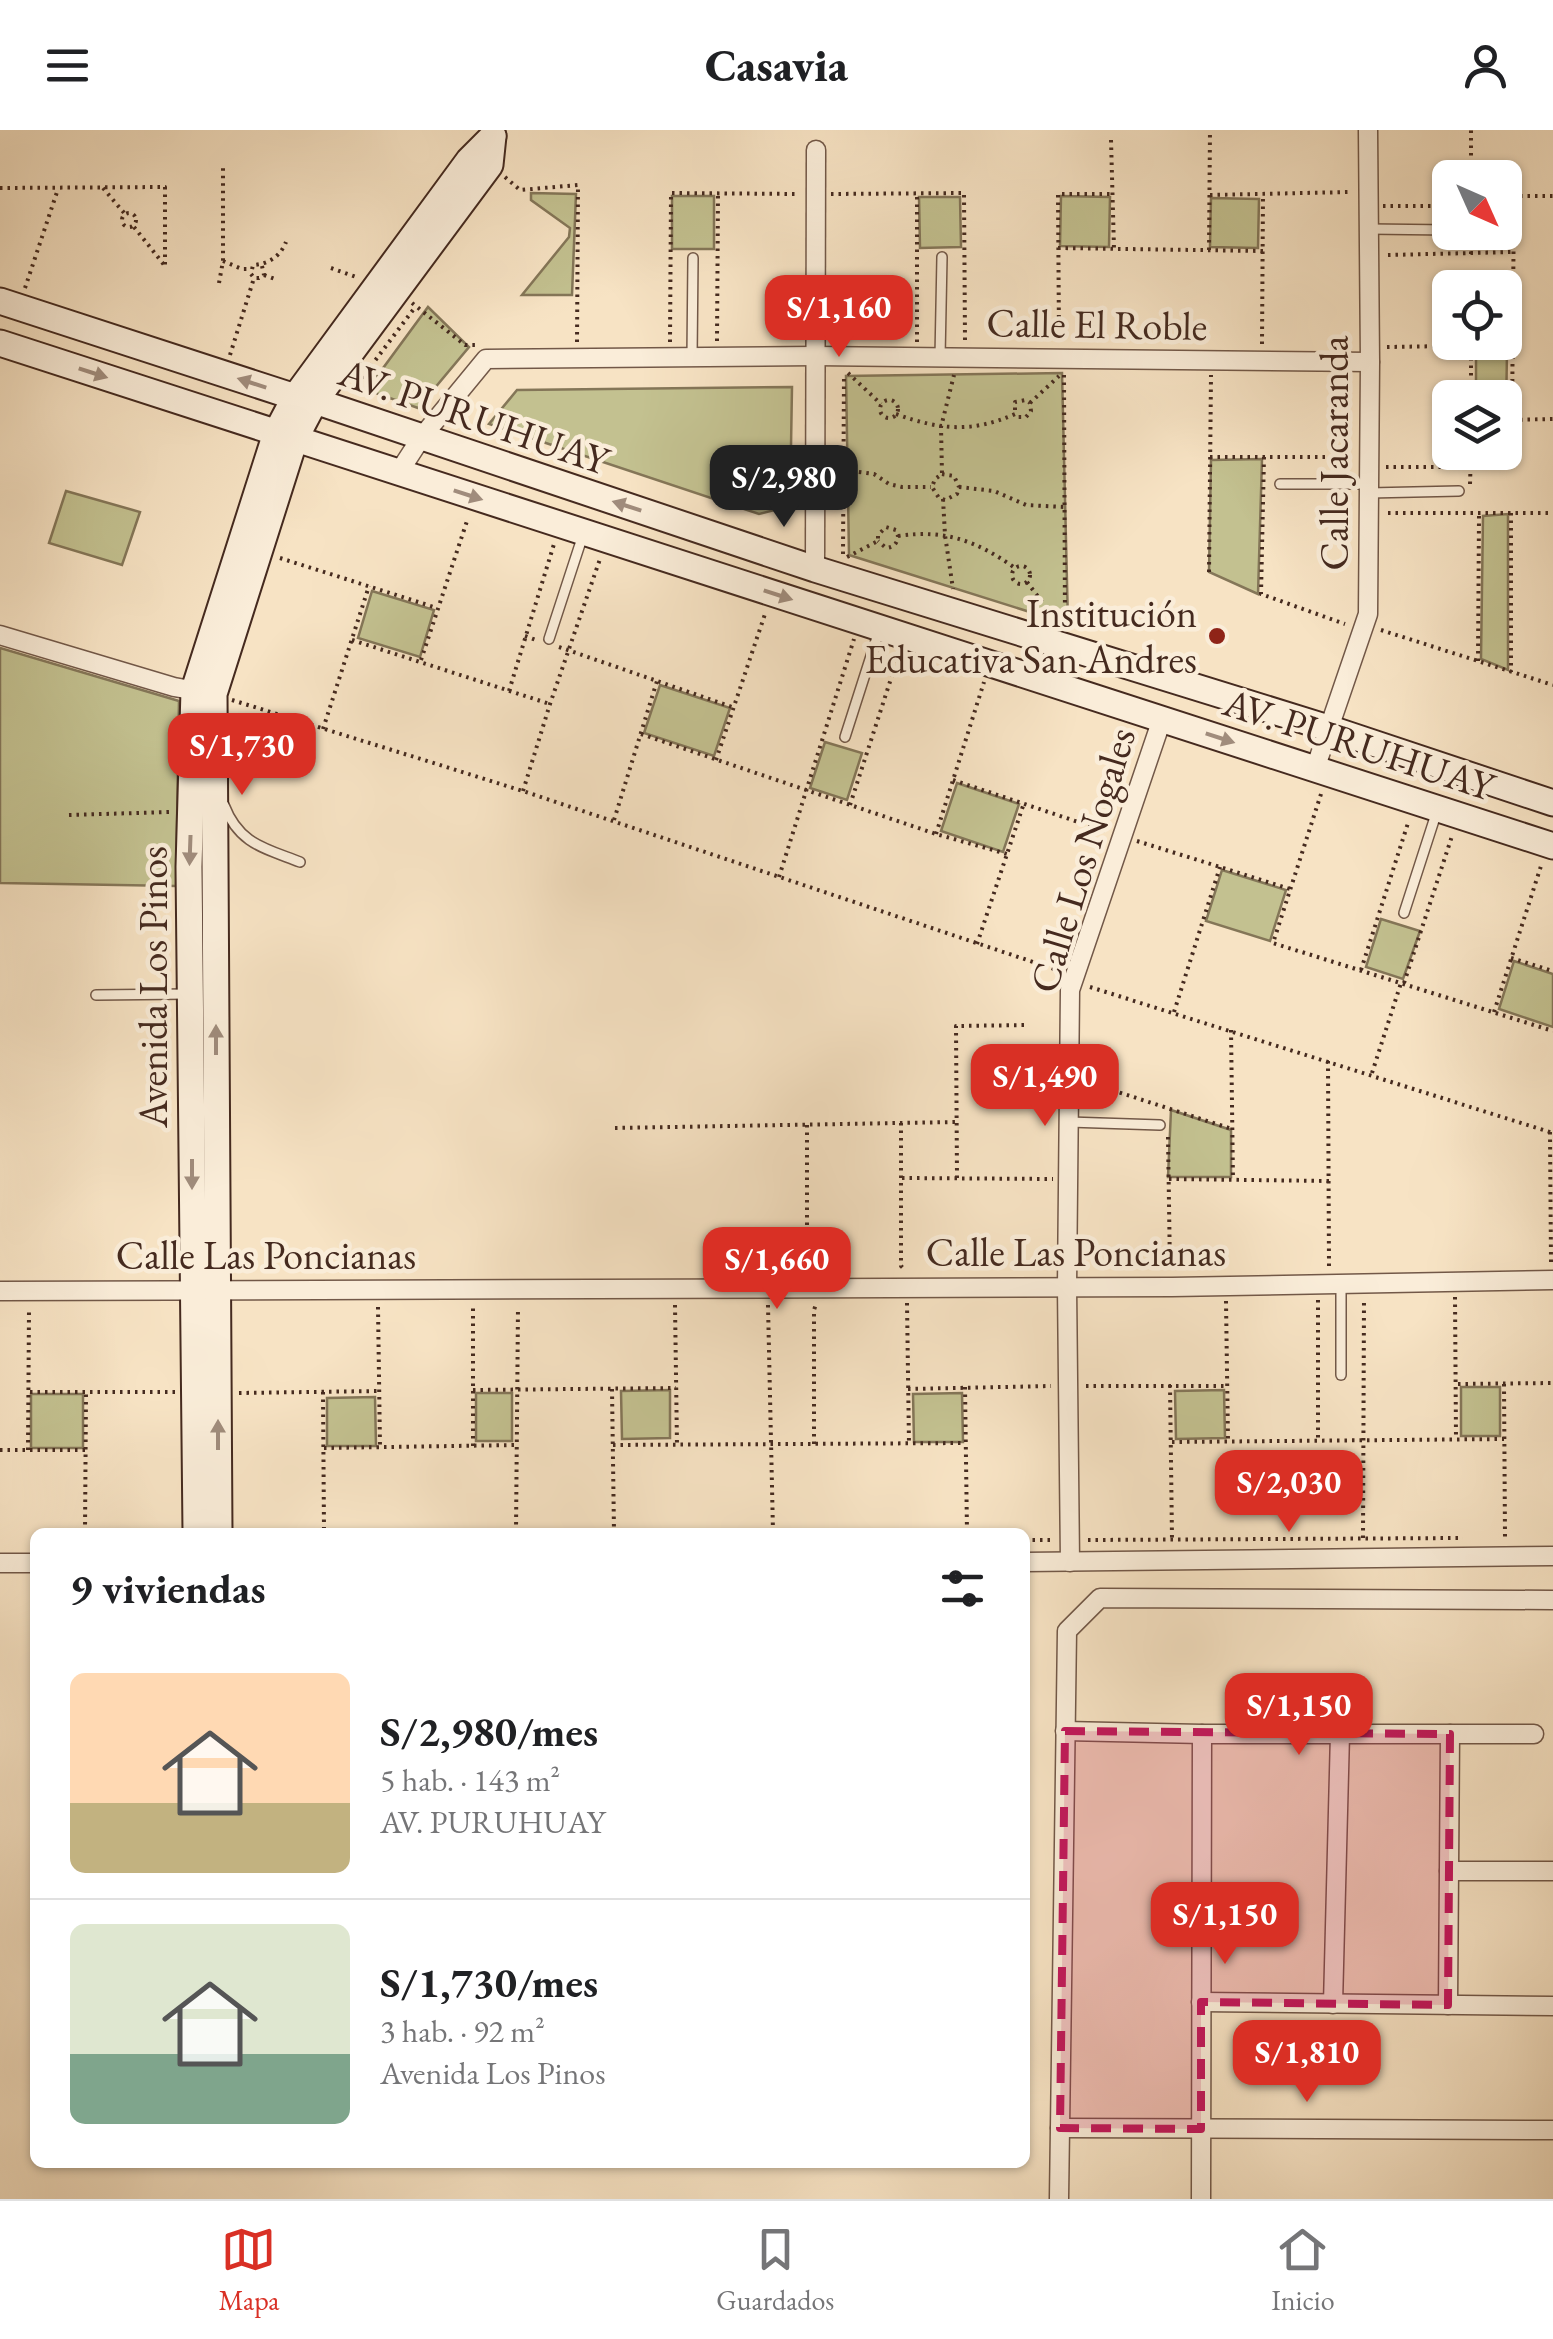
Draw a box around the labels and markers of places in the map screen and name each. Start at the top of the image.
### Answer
pin: S/1,160 [747,275,931,360]
pin: S/2,980 [692,445,876,530]
place label: Institución Educativa San Andres [865,587,1197,685]
marker: Institución Educativa San Andres [1206,625,1228,647]
pin: S/1,730 [150,713,334,798]
pin: S/1,490 [953,1044,1137,1129]
pin: S/1,660 [685,1227,869,1312]
pin: S/2,030 [1197,1450,1381,1535]
pin: S/1,150 [1207,1673,1391,1758]
pin: S/1,150 [1133,1882,1317,1967]
pin: S/1,810 [1215,2020,1399,2105]

